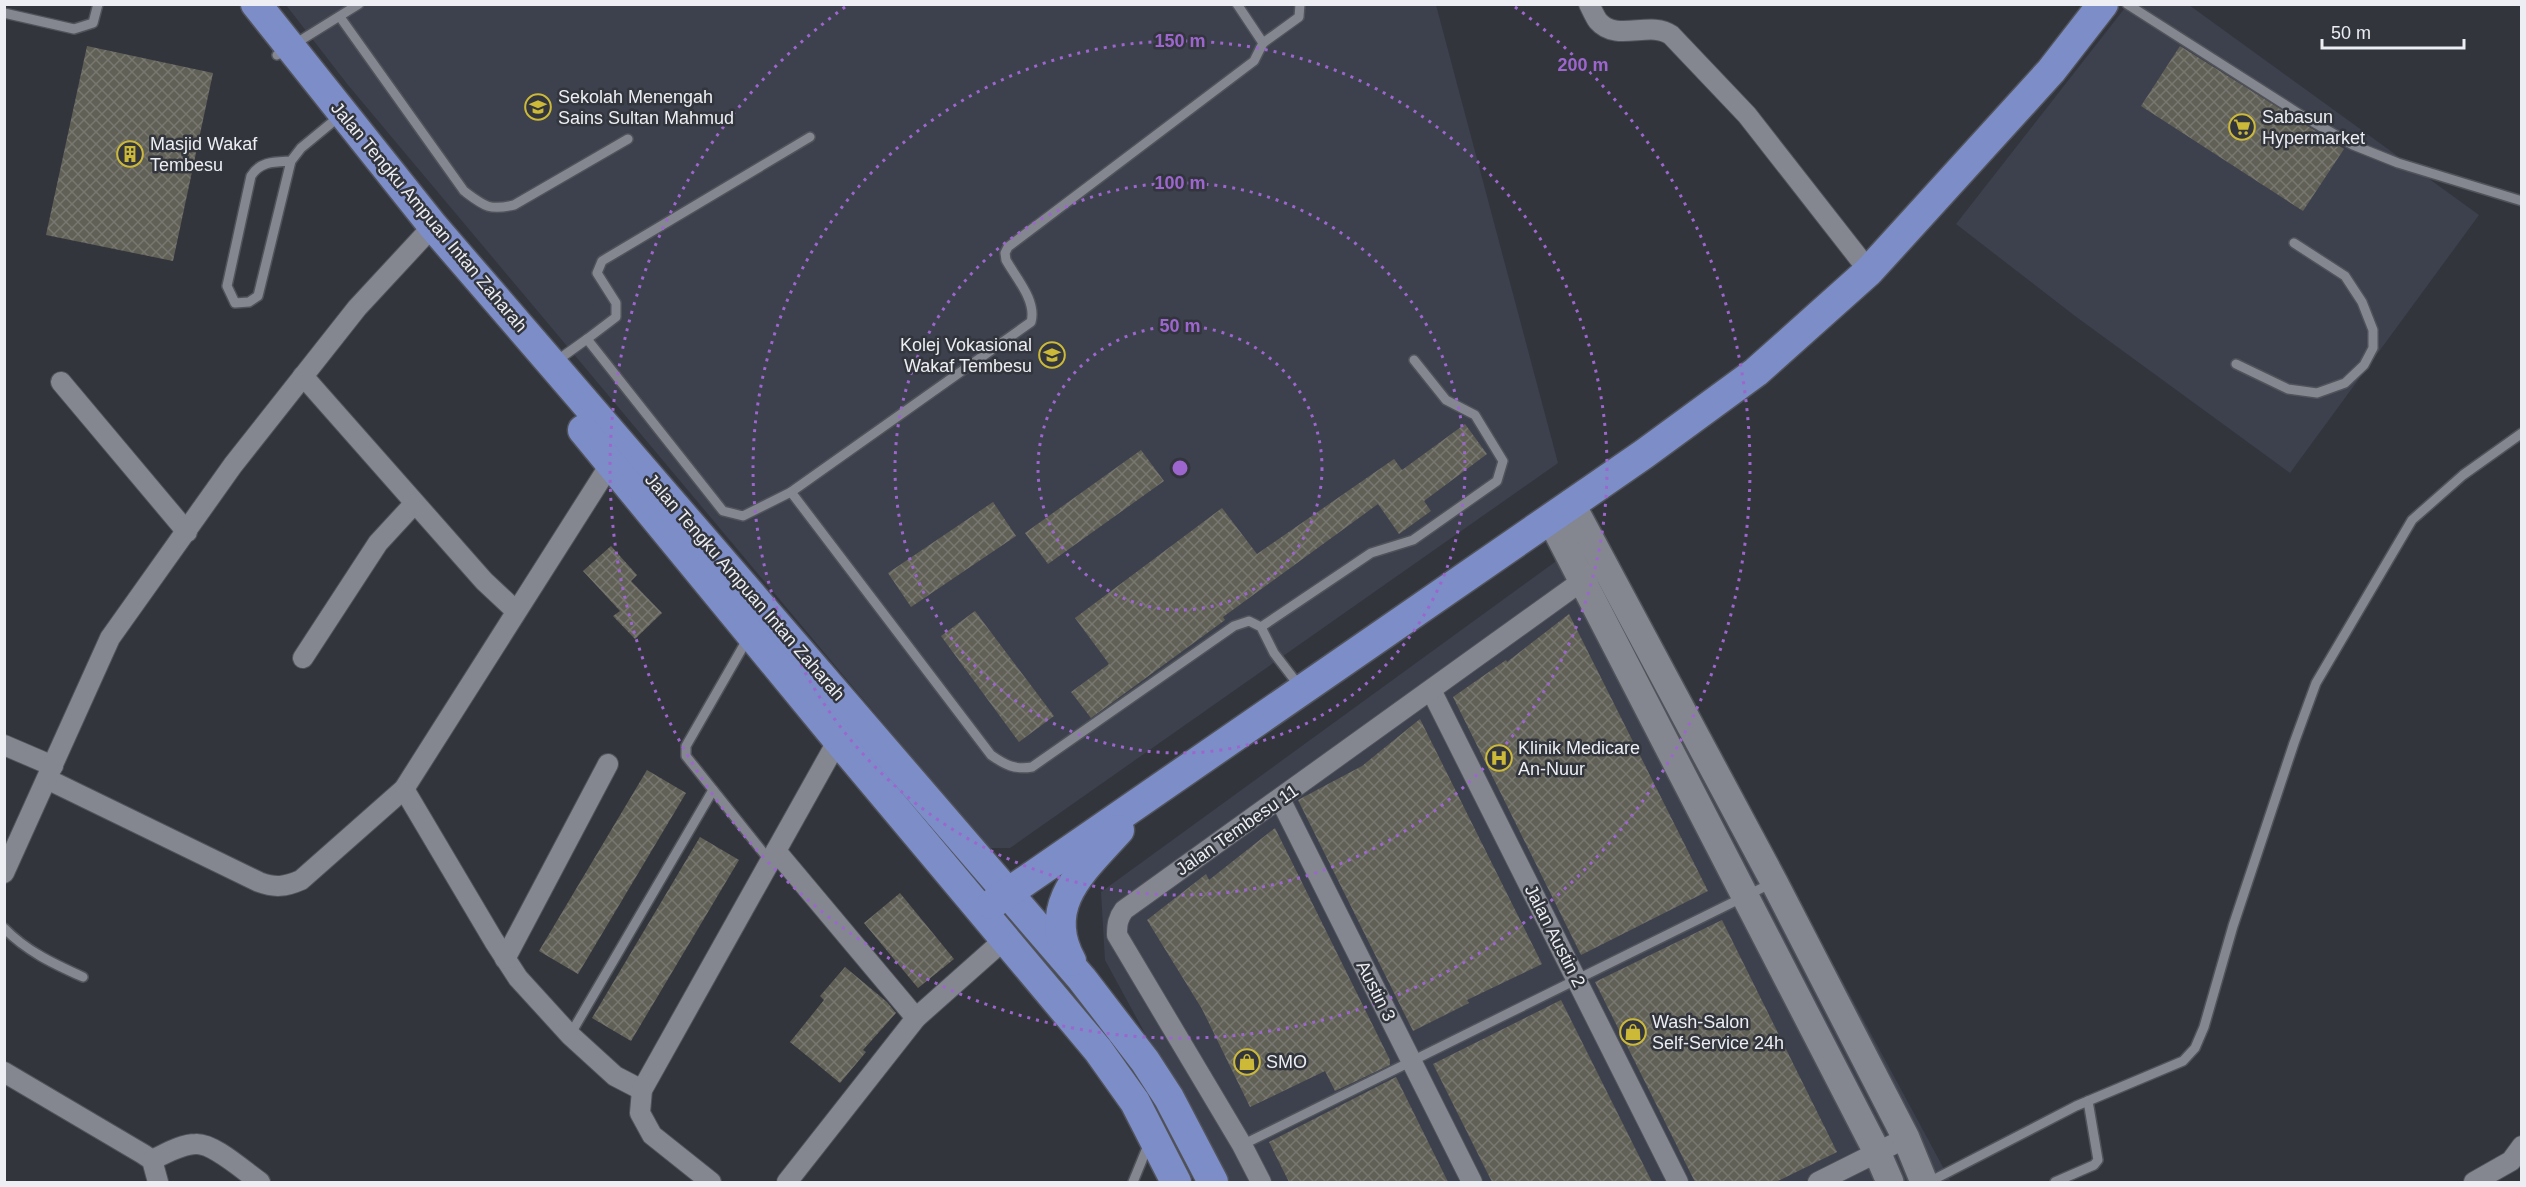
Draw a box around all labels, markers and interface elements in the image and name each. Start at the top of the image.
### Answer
scale bar [2322,12,2464,50]
text: 50 m [2331,23,2371,43]
text: 150 m [1154,31,1206,51]
text: 200 m [1557,55,1609,75]
place label: Sekolah Menengah Sains Sultan Mahmud [558,87,734,128]
school or university icon: Sekolah Menengah Sains Sultan Mahmud [523,92,553,122]
street label: Jalan Tengku Ampuan Intan Zaharah [327,98,531,336]
place label: Sabasun Hypermarket [2262,107,2365,148]
supermarket icon: Sabasun Hypermarket [2227,112,2257,142]
place label: Masjid Wakaf Tembesu [150,134,258,175]
building icon: Masjid Wakaf Tembesu [115,139,145,169]
text: 100 m [1154,173,1206,193]
text: 50 m [1159,316,1201,336]
place label: Kolej Vokasional Wakaf Tembesu [900,335,1032,376]
school or university icon: Kolej Vokasional Wakaf Tembesu [1037,340,1067,370]
centre of rings [1170,458,1190,478]
street label: Jalan Tengku Ampuan Intan Zaharah [641,470,849,704]
place label: Klinik Medicare An-Nuur [1518,738,1640,779]
hospital icon: Klinik Medicare An-Nuur [1484,743,1514,773]
street label: Jalan Tembesu 11 [1172,780,1302,880]
street label: Jalan Austin 2 [1521,882,1589,990]
street label: Austin 3 [1352,957,1400,1025]
place label: Wash-Salon Self-Service 24h [1652,1012,1784,1053]
shop icon: Wash-Salon Self-Service 24h [1618,1017,1648,1047]
shop icon: SMO [1232,1047,1262,1077]
place label: SMO [1266,1052,1307,1072]

